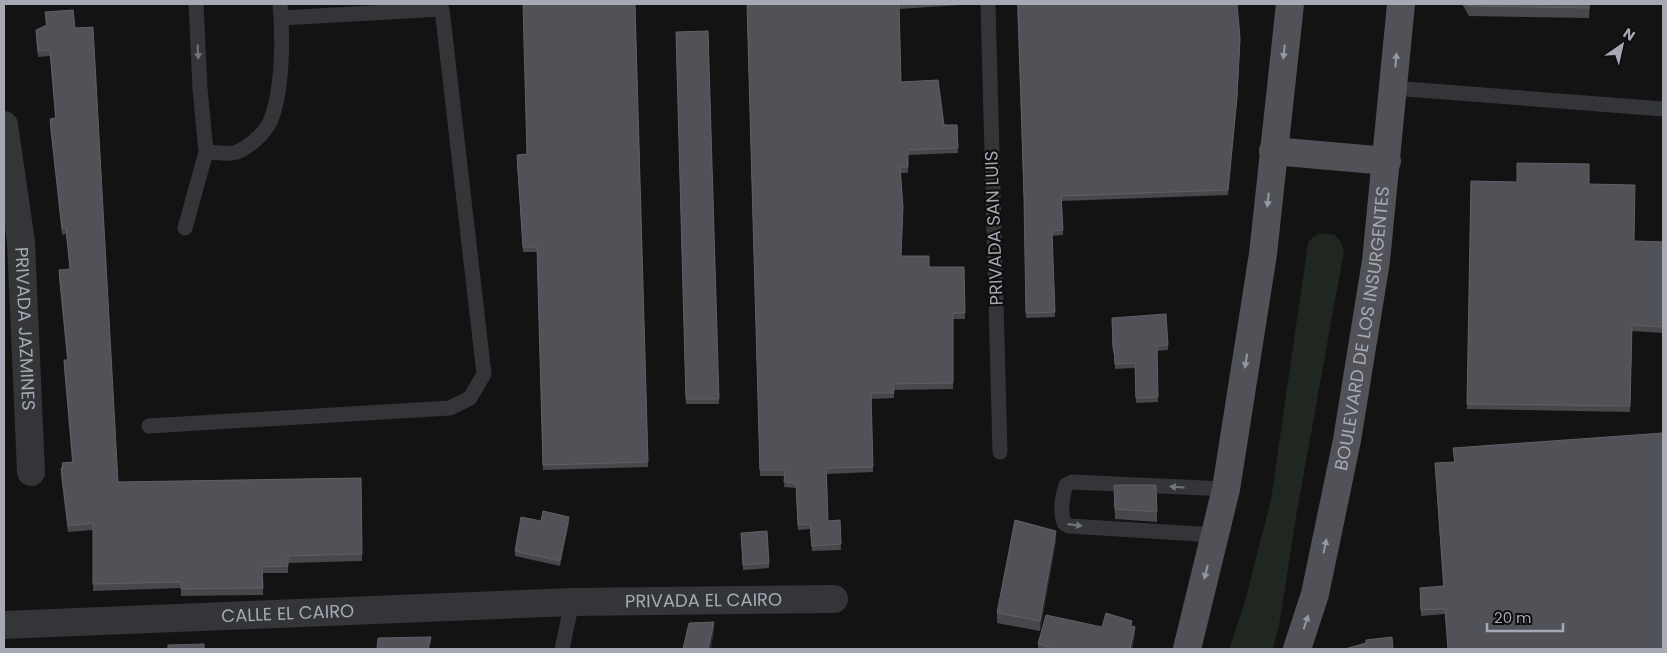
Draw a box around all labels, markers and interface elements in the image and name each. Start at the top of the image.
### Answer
north arrow [1597,20,1647,70]
text: N [1619,23,1639,45]
one-way arrow [195,45,203,61]
one-way arrow [1280,45,1288,61]
one-way arrow [1392,51,1400,67]
street label: PRIVADA SAN LUIS [978,150,1009,306]
street label: BOULEVARD DE LOS INSURGENTES [1328,185,1395,473]
one-way arrow [1264,192,1272,208]
street label: PRIVADA JAZMINES [9,246,41,411]
one-way arrow [1242,353,1250,369]
one-way arrow [1169,482,1185,490]
one-way arrow [1067,521,1083,529]
one-way arrow [1321,539,1329,554]
one-way arrow [1202,564,1210,579]
street label: PRIVADA EL CAIRO [625,587,782,613]
street label: CALLE EL CAIRO [221,598,355,628]
scale bar [1487,600,1563,632]
text: 20 m [1494,607,1532,628]
one-way arrow [1303,614,1310,629]

